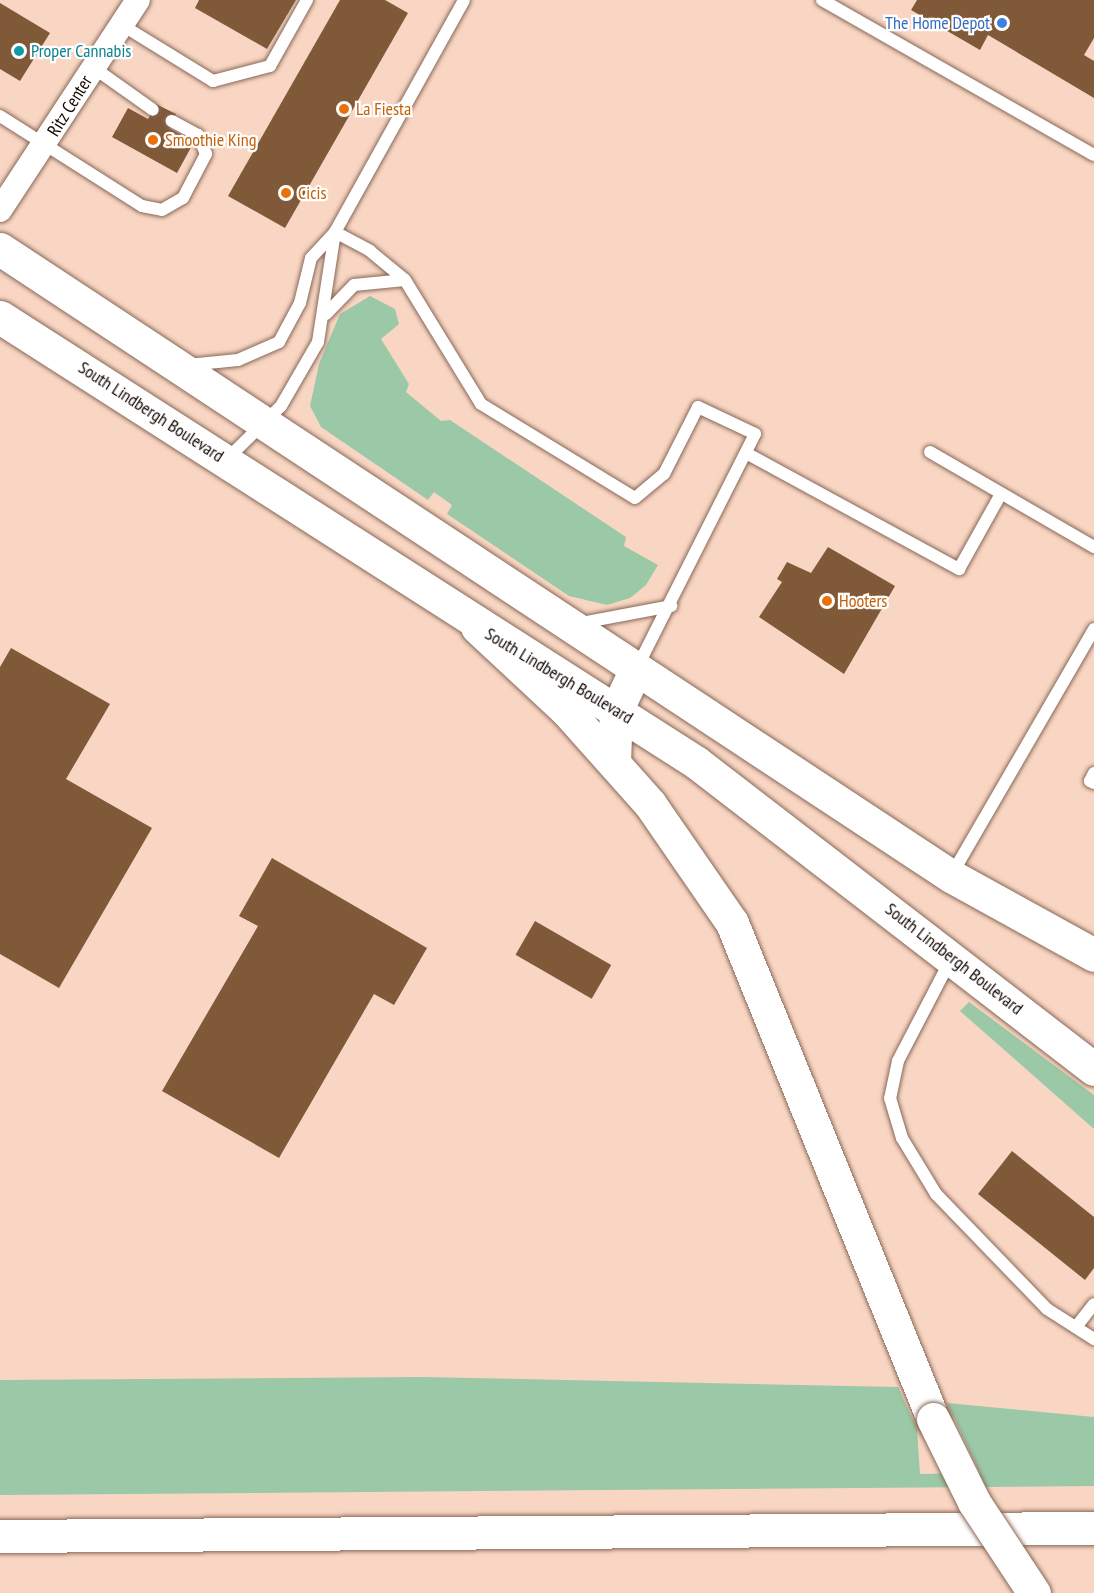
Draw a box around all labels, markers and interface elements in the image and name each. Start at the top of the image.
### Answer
place label: The Home Depot [885,12,990,34]
marker: The Home Depot [995,16,1009,30]
place label: Proper Cannabis [31,40,131,62]
marker: Proper Cannabis [12,44,26,58]
street label: Ritz Center [43,71,97,141]
place label: La Fiesta [356,98,411,120]
marker: La Fiesta [337,102,351,116]
place label: Smoothie King [165,129,256,151]
marker: Smoothie King [146,133,160,147]
place label: Cicis [298,182,327,204]
marker: Cicis [279,186,293,200]
street label: South Lindbergh Boulevard [74,357,228,467]
place label: Hooters [839,590,887,612]
marker: Hooters [820,594,834,608]
street label: South Lindbergh Boulevard [481,623,637,729]
street label: South Lindbergh Boulevard [881,898,1027,1020]

